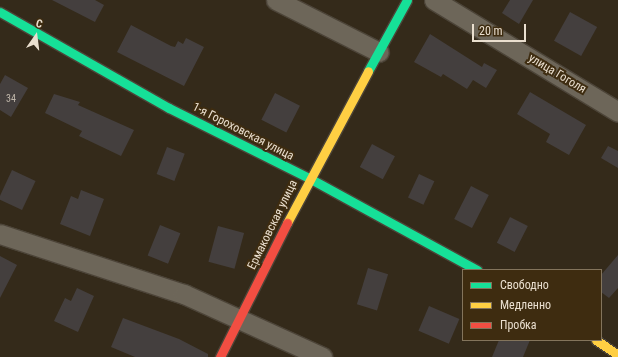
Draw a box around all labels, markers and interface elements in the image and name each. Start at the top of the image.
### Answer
north arrow [16,16,56,56]
scale bar [474,16,528,42]
text: С [34,17,44,31]
text: 20 m [479,24,503,38]
street label: улица Гоголя [526,51,588,97]
house number: 34 [6,93,16,105]
street label: 1-я Гороховская улица [190,100,296,164]
street label: Ермаковская улица [245,178,301,272]
legend [462,269,602,341]
text: Свободно [500,278,549,292]
text: Медленно [500,298,551,312]
text: Пробка [500,318,537,332]

